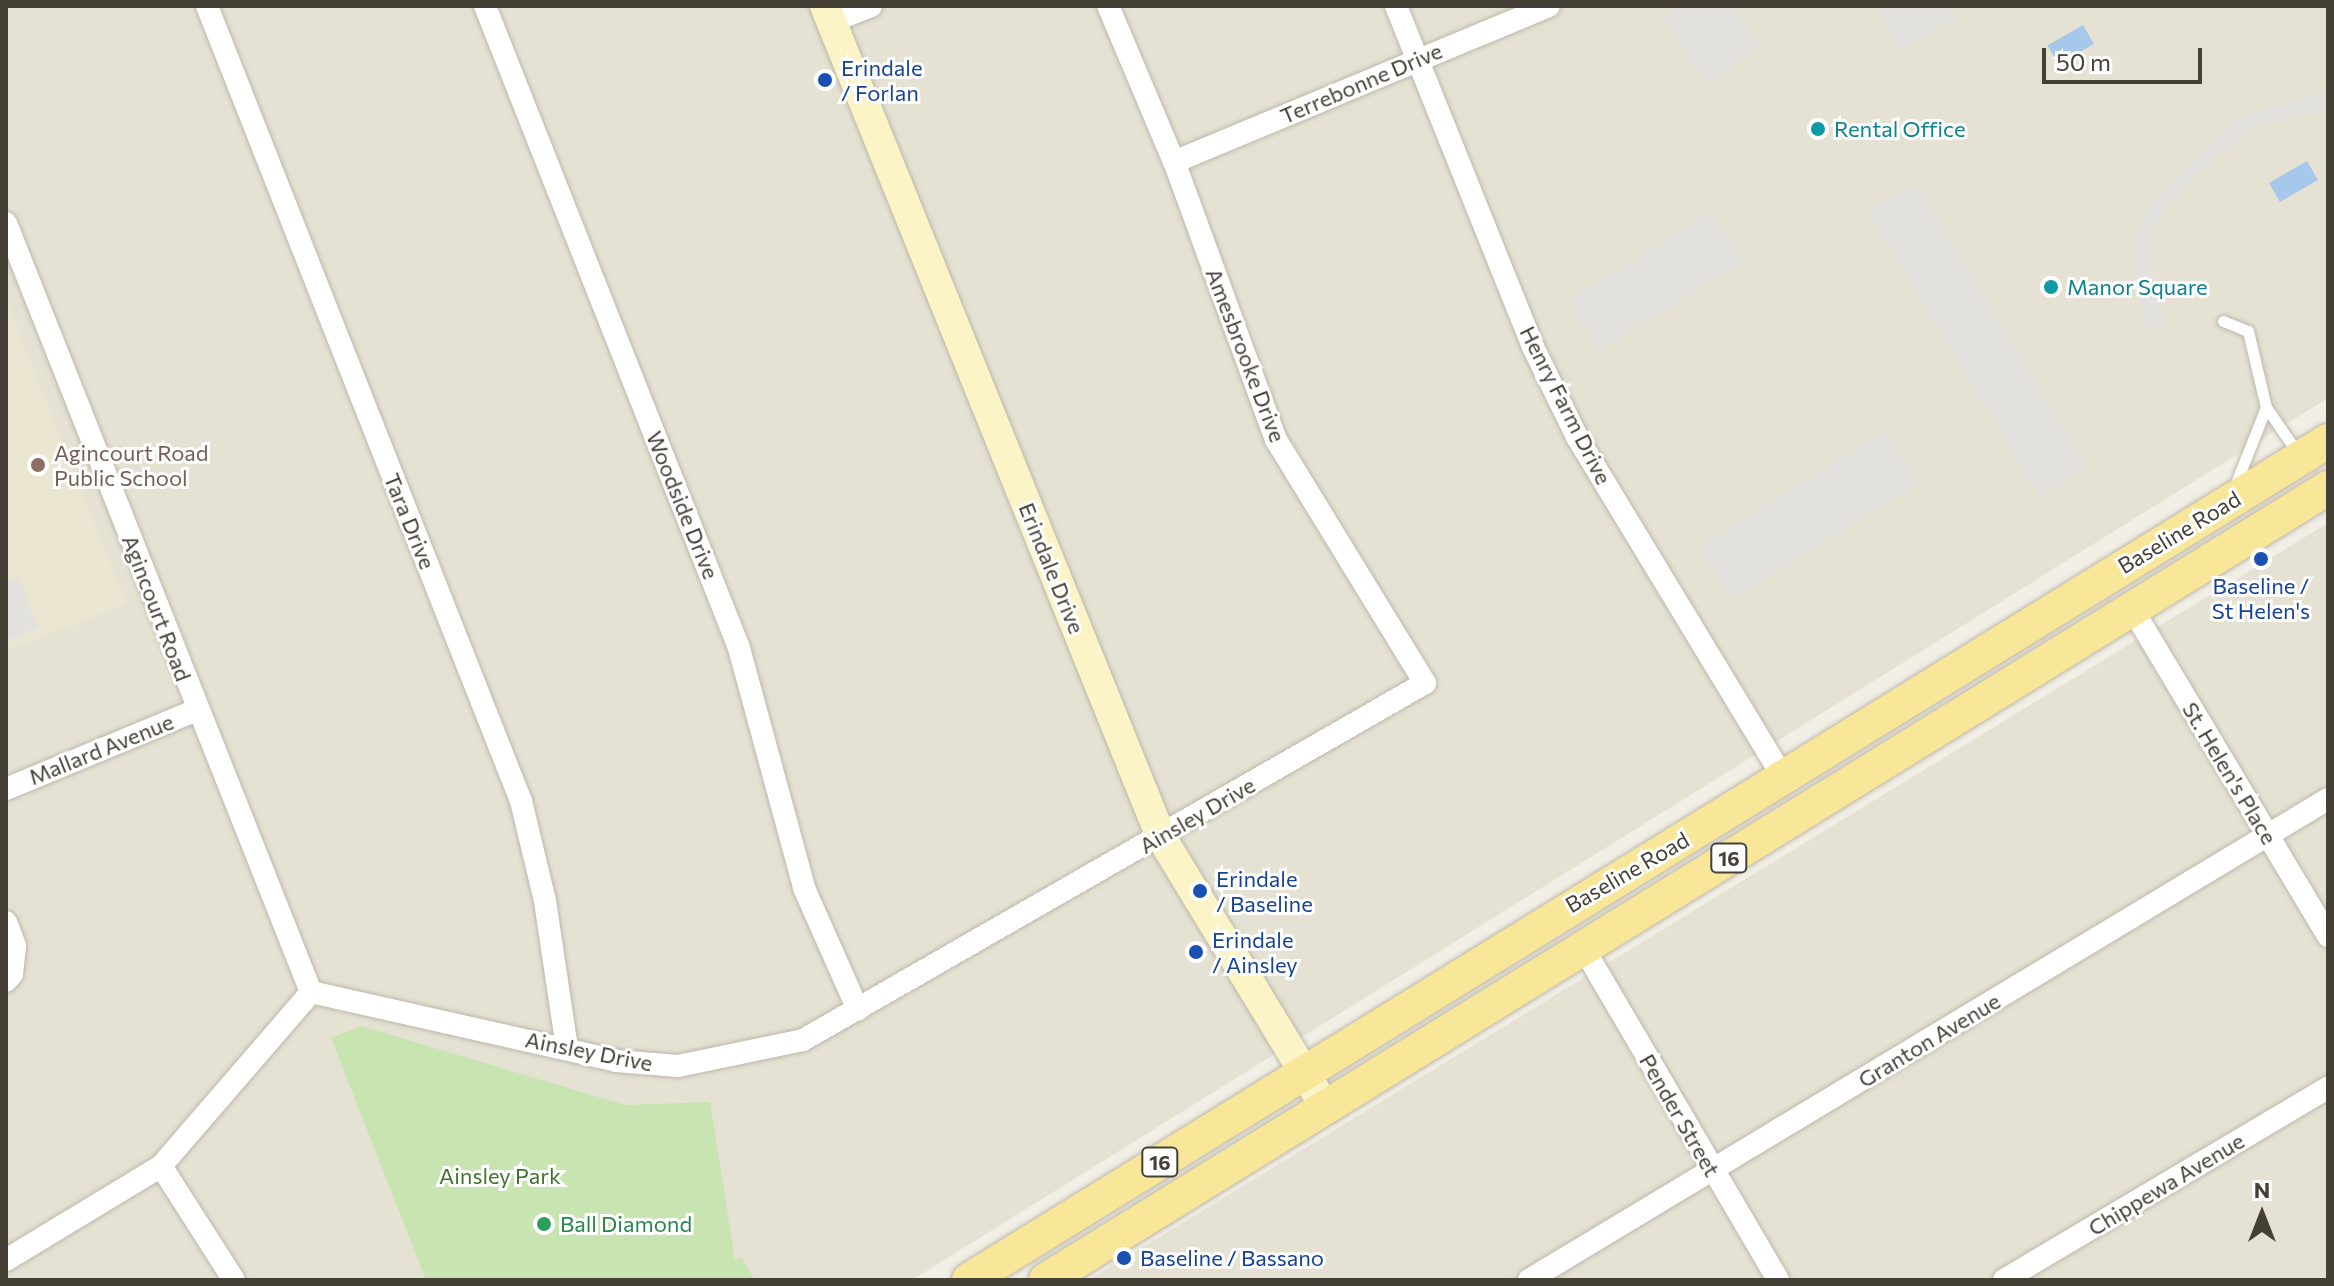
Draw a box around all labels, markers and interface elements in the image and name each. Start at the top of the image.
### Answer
scale bar [2046,32,2206,82]
street label: Terrebonne Drive [1276,37,1446,129]
text: 50 m [2056,47,2111,76]
place label: Erindale / Forlan [841,54,923,106]
marker: Erindale / Forlan [816,71,834,89]
place label: Rental Office [1834,116,1966,142]
marker: Rental Office [1809,120,1827,138]
street label: Amesbrooke Drive [1201,264,1291,446]
place label: Manor Square [2067,274,2208,300]
marker: Manor Square [2042,278,2060,296]
street label: Henry Farm Drive [1515,321,1617,489]
street label: Woodside Drive [641,427,725,583]
place label: Agincourt Road Public School [54,439,209,490]
marker: Agincourt Road Public School [29,456,47,474]
street label: Tara Drive [379,469,441,573]
street label: Baseline Road [2113,485,2245,579]
street label: Erindale Drive [1014,499,1090,637]
street label: Agincourt Road [117,531,197,685]
marker: Baseline / St Helen's [2252,550,2270,568]
place label: Baseline / St Helen's [2212,572,2310,624]
street label: St. Helen's Place [2177,697,2283,849]
street label: Mallard Avenue [25,708,177,790]
street label: Ainsley Drive [1134,771,1260,859]
street label: Baseline Road [1560,826,1694,918]
road number: 16 [1709,842,1749,874]
place label: Erindale / Baseline [1216,865,1313,916]
marker: Erindale / Baseline [1191,882,1209,900]
place label: Erindale / Ainsley [1212,926,1298,978]
marker: Erindale / Ainsley [1187,943,1205,961]
street label: Granton Avenue [1853,987,2005,1093]
street label: Ainsley Drive [523,1026,655,1076]
street label: Pender Street [1634,1049,1726,1181]
street label: Chippewa Avenue [2083,1127,2249,1241]
road number: 16 [1140,1146,1180,1178]
park label: Ainsley Park [439,1163,561,1189]
north arrow [2222,1174,2302,1254]
text: N [2254,1176,2270,1203]
place label: Ball Diamond [560,1211,692,1237]
marker: Ball Diamond [535,1215,553,1233]
place label: Baseline / Bassano [1140,1245,1324,1271]
marker: Baseline / Bassano [1115,1249,1133,1267]

